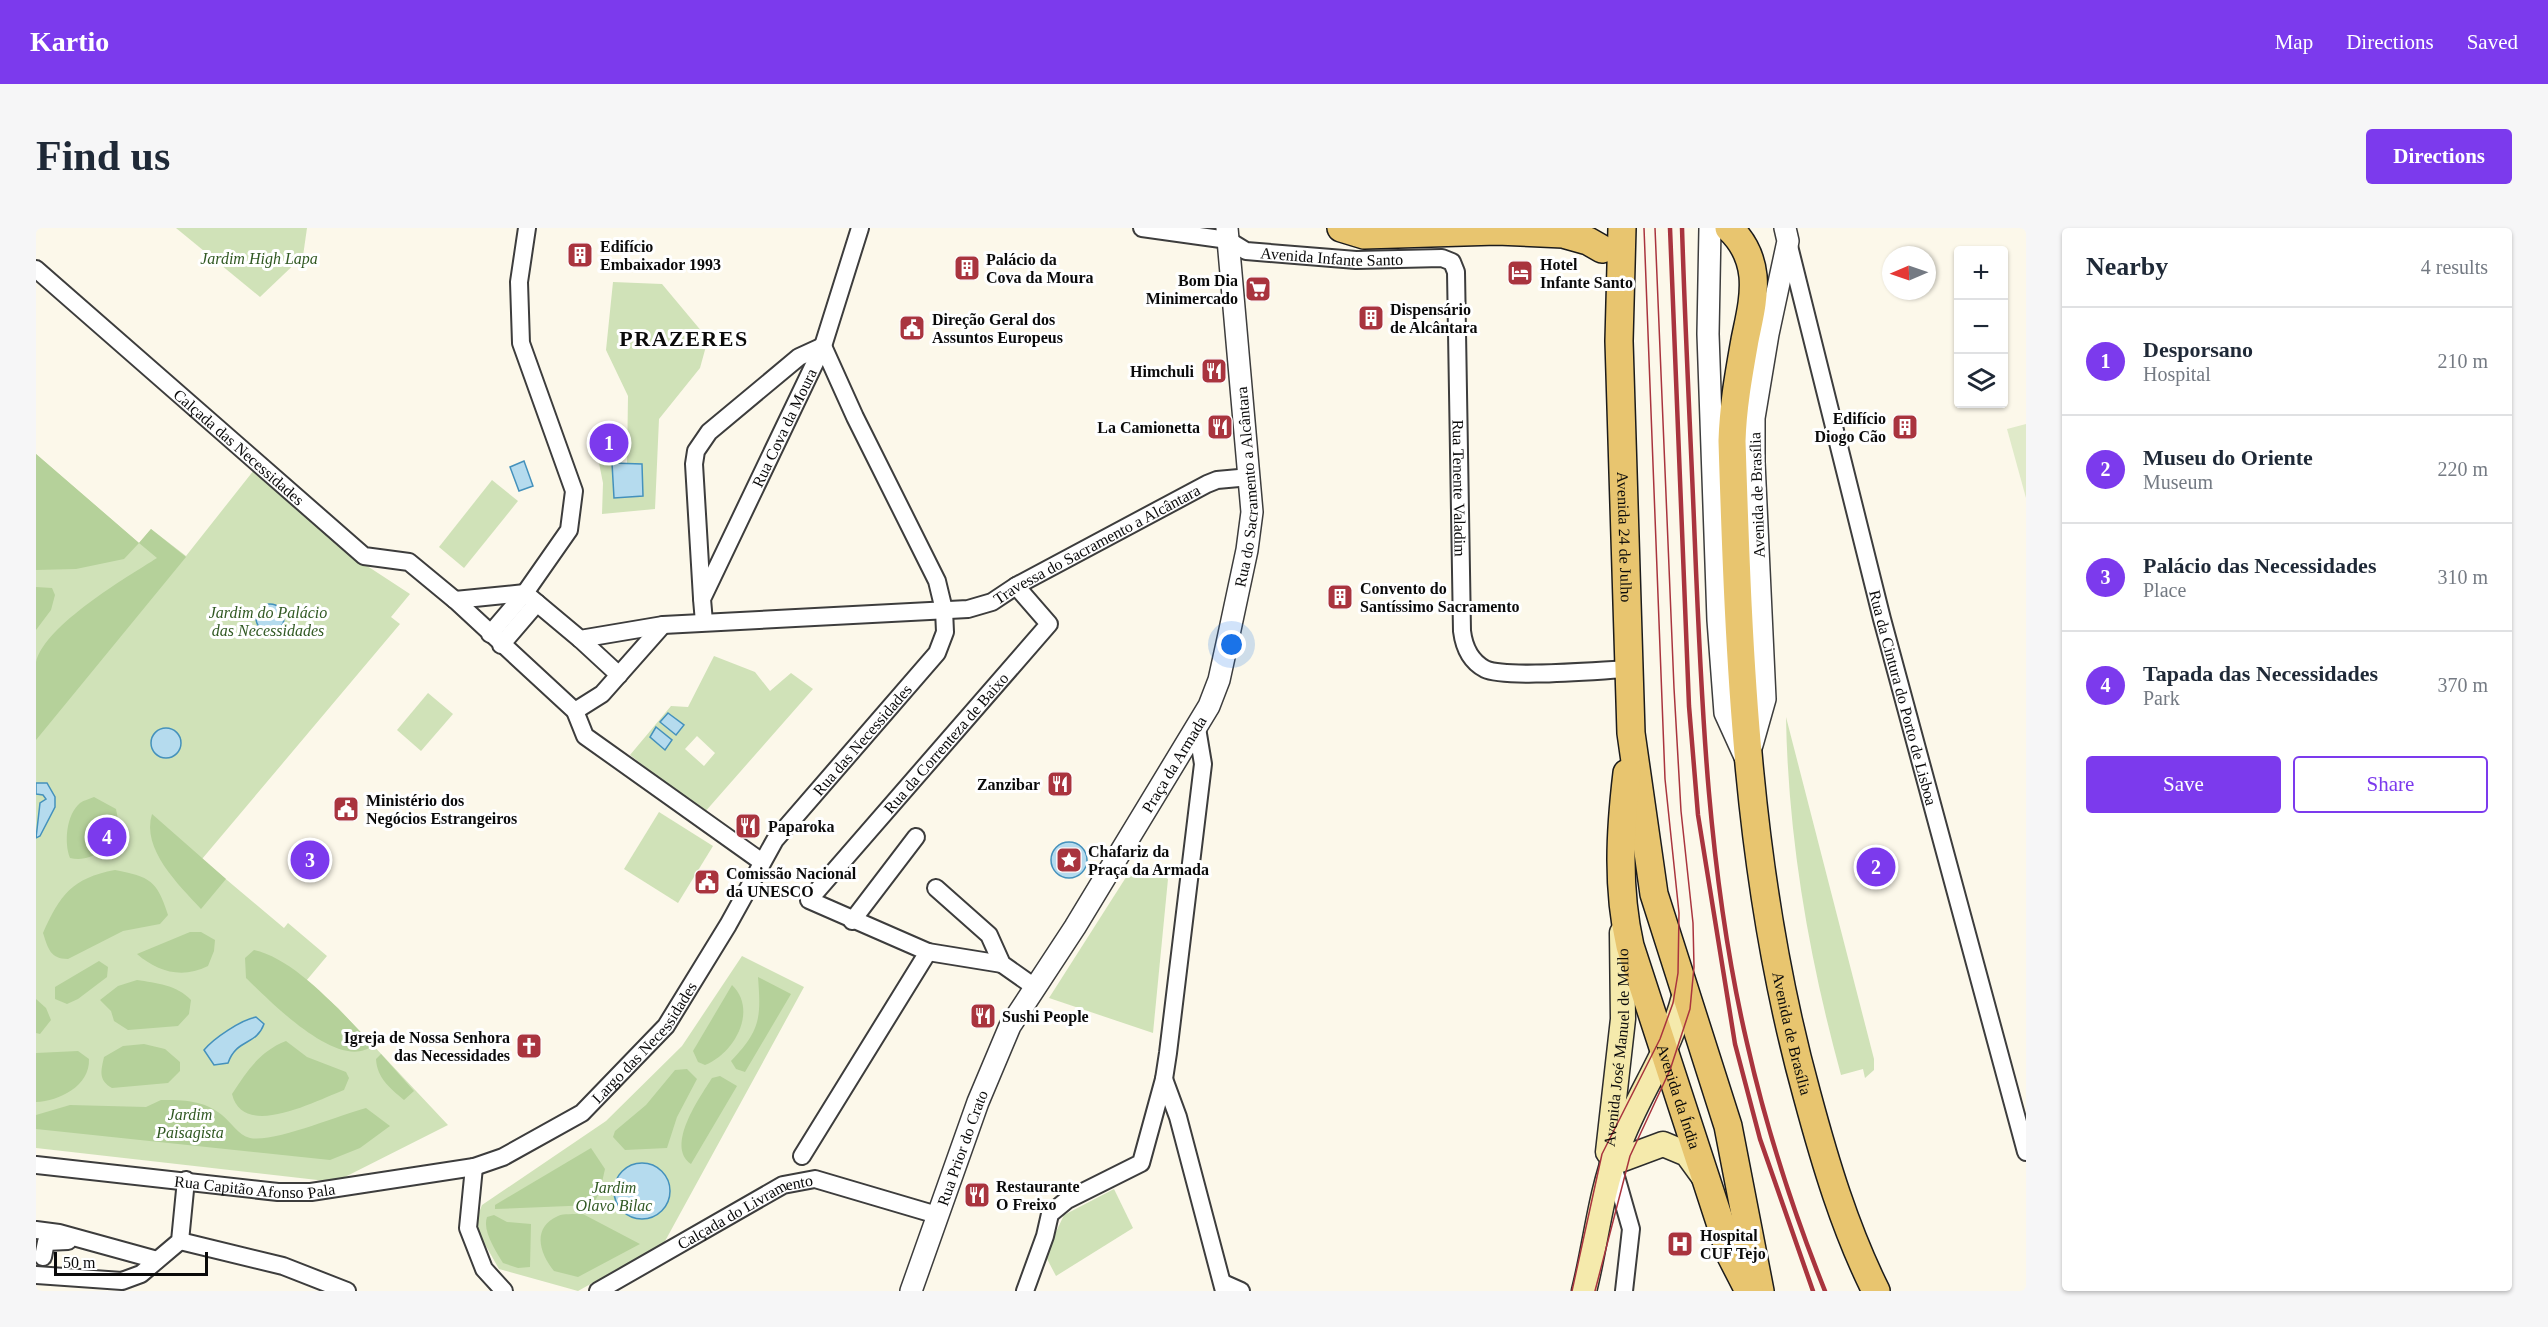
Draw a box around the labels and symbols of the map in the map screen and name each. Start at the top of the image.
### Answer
place label: Edifício Embaixador 1993 [600,238,721,273]
building icon: Edifício Embaixador 1993 [565,240,595,270]
street label: Avenida Infante Santo [1260,244,1403,269]
north arrow [1882,246,1936,300]
park label: Jardim High Lapa [200,250,318,268]
place label: Palácio da Cova da Moura [986,251,1094,286]
building icon: Palácio da Cova da Moura [952,253,982,283]
place label: Hotel Infante Santo [1540,256,1633,291]
hotel icon: Hotel Infante Santo [1505,258,1535,288]
place label: Bom Dia Minimercado [1146,272,1238,307]
supermarket icon: Bom Dia Minimercado [1243,274,1273,304]
place label: Dispensário de Alcântara [1390,301,1478,336]
building icon: Dispensário de Alcântara [1356,303,1386,333]
place label: Direção Geral dos Assuntos Europeus [932,311,1063,347]
public building icon: Direção Geral dos Assuntos Europeus [897,313,927,343]
district label: PRAZERES [619,326,749,351]
restaurant icon: Himchuli [1199,356,1229,386]
place label: Himchuli [1130,363,1195,380]
street label: Rua Cova da Moura [748,366,820,490]
street label: Calçada das Necessidades [171,385,308,508]
street label: Rua do Sacramento a Alcântara [1231,386,1261,589]
place label: Edifício Diogo Cão [1814,410,1886,446]
restaurant icon: La Camionetta [1205,412,1235,442]
building icon: Edifício Diogo Cão [1890,412,1920,442]
place label: La Camionetta [1097,419,1200,436]
street label: Rua Tenente Valadim [1450,419,1469,557]
pin: 1 [590,420,628,466]
street label: Avenida de Brasília [1746,432,1768,558]
street label: Avenida 24 de Julho [1614,471,1635,603]
street label: Travessa do Sacramento a Alcântara [990,481,1203,607]
place label: Convento do Santíssimo Sacramento [1360,580,1520,615]
building icon: Convento do Santíssimo Sacramento [1325,582,1355,612]
street label: Rua da Cintura do Porto de Lisboa [1867,588,1940,807]
park label: Jardim do Palácio das Necessidades [209,604,327,639]
your location [1217,630,1246,659]
street label: Rua da Correnteza de Baixo [880,669,1011,816]
street label: Rua das Necessidades [809,681,915,799]
street label: Praça da Armada [1138,713,1209,815]
restaurant icon: Zanzibar [1045,769,1075,799]
place label: Zanzibar [977,776,1040,793]
place label: Ministério dos Negócios Estrangeiros [366,792,517,828]
public building icon: Ministério dos Negócios Estrangeiros [331,794,361,824]
restaurant icon: Paparoka [733,811,763,841]
pin: 4 [88,814,126,860]
place label: Paparoka [768,818,834,836]
pin: 3 [290,838,330,882]
place label: Chafariz da Praça da Armada [1088,843,1209,879]
pin: 2 [1856,844,1896,890]
place icon: Chafariz da Praça da Armada [1054,845,1084,875]
place label: Comissão Nacional da UNESCO [726,865,857,900]
public building icon: Comissão Nacional da UNESCO [692,867,722,897]
street label: Avenida José Manuel de Mello [1600,948,1632,1147]
street label: Avenida de Brasília [1770,970,1815,1097]
street label: Largo das Necessidades [588,979,700,1106]
restaurant icon: Sushi People [968,1001,998,1031]
place label: Sushi People [1002,1008,1089,1026]
place label: Igreja de Nossa Senhora das Necessidades [344,1029,510,1064]
church icon: Igreja de Nossa Senhora das Necessidades [514,1031,544,1061]
street label: Avenida da Índia [1654,1042,1704,1151]
street label: Rua Prior do Crato [934,1087,991,1208]
park label: Jardim Paisagista [155,1106,224,1142]
street label: Calçada do Livramento [674,1171,814,1252]
street label: Rua Capitão Afonso Pala [173,1172,336,1201]
place label: Restaurante O Freixo [996,1178,1080,1213]
park label: Jardim Olavo Bilac [576,1179,652,1214]
restaurant icon: Restaurante O Freixo [962,1180,992,1210]
place label: Hospital CUF Tejo [1700,1227,1766,1263]
hospital icon: Hospital CUF Tejo [1665,1229,1695,1259]
scale bar [54,1249,208,1276]

